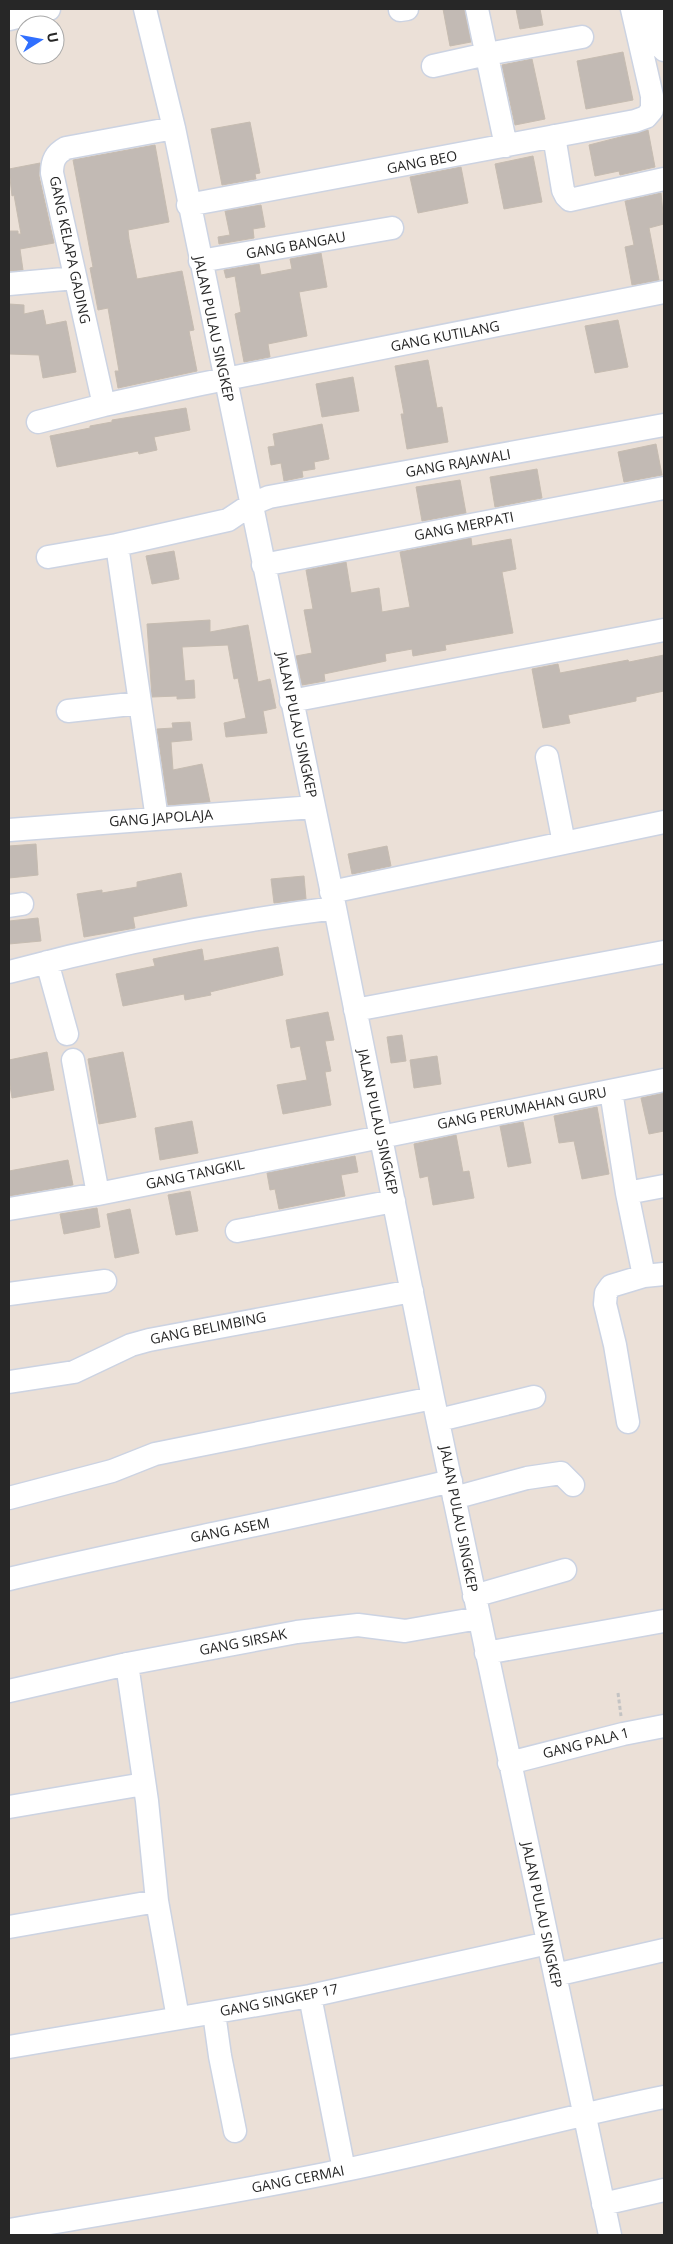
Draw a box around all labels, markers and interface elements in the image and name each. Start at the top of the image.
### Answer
north arrow [15,15,65,65]
text: U [43,30,64,44]
street label: GANG BEO [385,145,459,178]
street label: GANG KELAPA GADING [46,174,95,326]
street label: GANG BANGAU [244,226,347,263]
street label: JALAN PULAU SINGKEP [189,252,239,404]
street label: GANG KUTILANG [389,316,501,355]
street label: GANG RAJAWALI [404,444,512,481]
street label: GANG MERPATI [412,507,515,544]
street label: JALAN PULAU SINGKEP [272,648,322,800]
street label: GANG JAPOLAJA [108,804,214,831]
street label: JALAN PULAU SINGKEP [353,1045,403,1197]
street label: GANG PERUMAHAN GURU [435,1082,608,1133]
street label: GANG TANGKIL [144,1154,246,1193]
street label: GANG BELIMBING [148,1307,267,1348]
street label: JALAN PULAU SINGKEP [436,1442,483,1594]
street label: GANG ASEM [189,1513,271,1546]
street label: GANG SIRSAK [198,1624,289,1659]
street label: GANG PALA 1 [541,1723,631,1762]
street label: JALAN PULAU SINGKEP [517,1838,567,1990]
street label: GANG SINGKEP 17 [218,1979,340,2020]
street label: GANG CERMAI [250,2160,346,2197]

